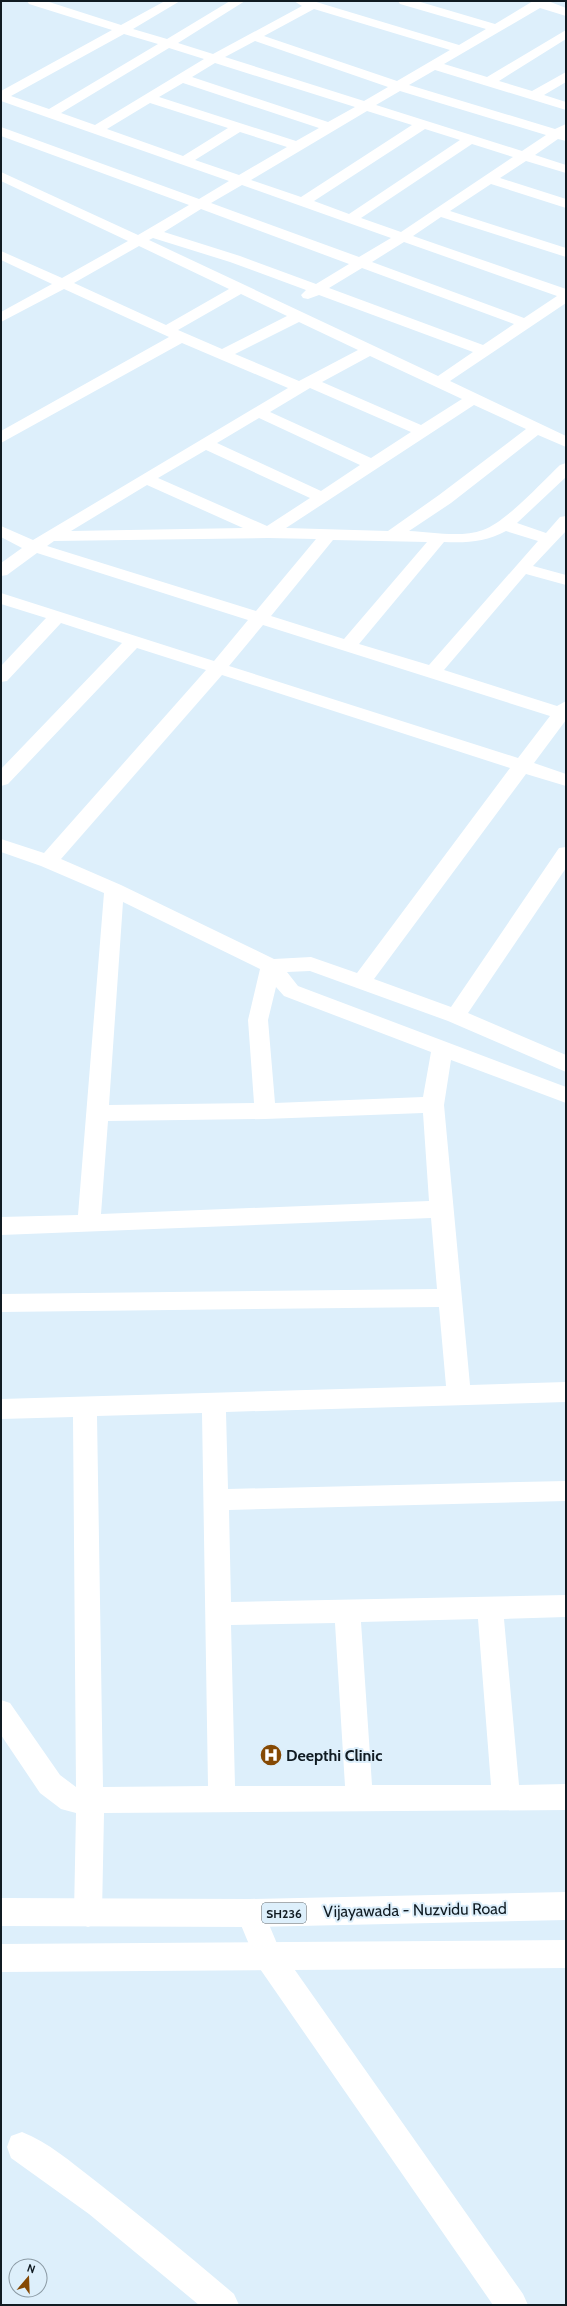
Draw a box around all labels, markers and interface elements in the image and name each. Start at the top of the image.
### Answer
hospital icon: Deepthi Clinic [258,1742,284,1768]
place label: Deepthi Clinic [286,1746,382,1765]
street label: Vijayawada - Nuzvidu Road [323,1899,507,1921]
road number: SH236 [262,1903,306,1923]
north arrow [8,2258,48,2298]
text: N [25,2261,37,2276]

